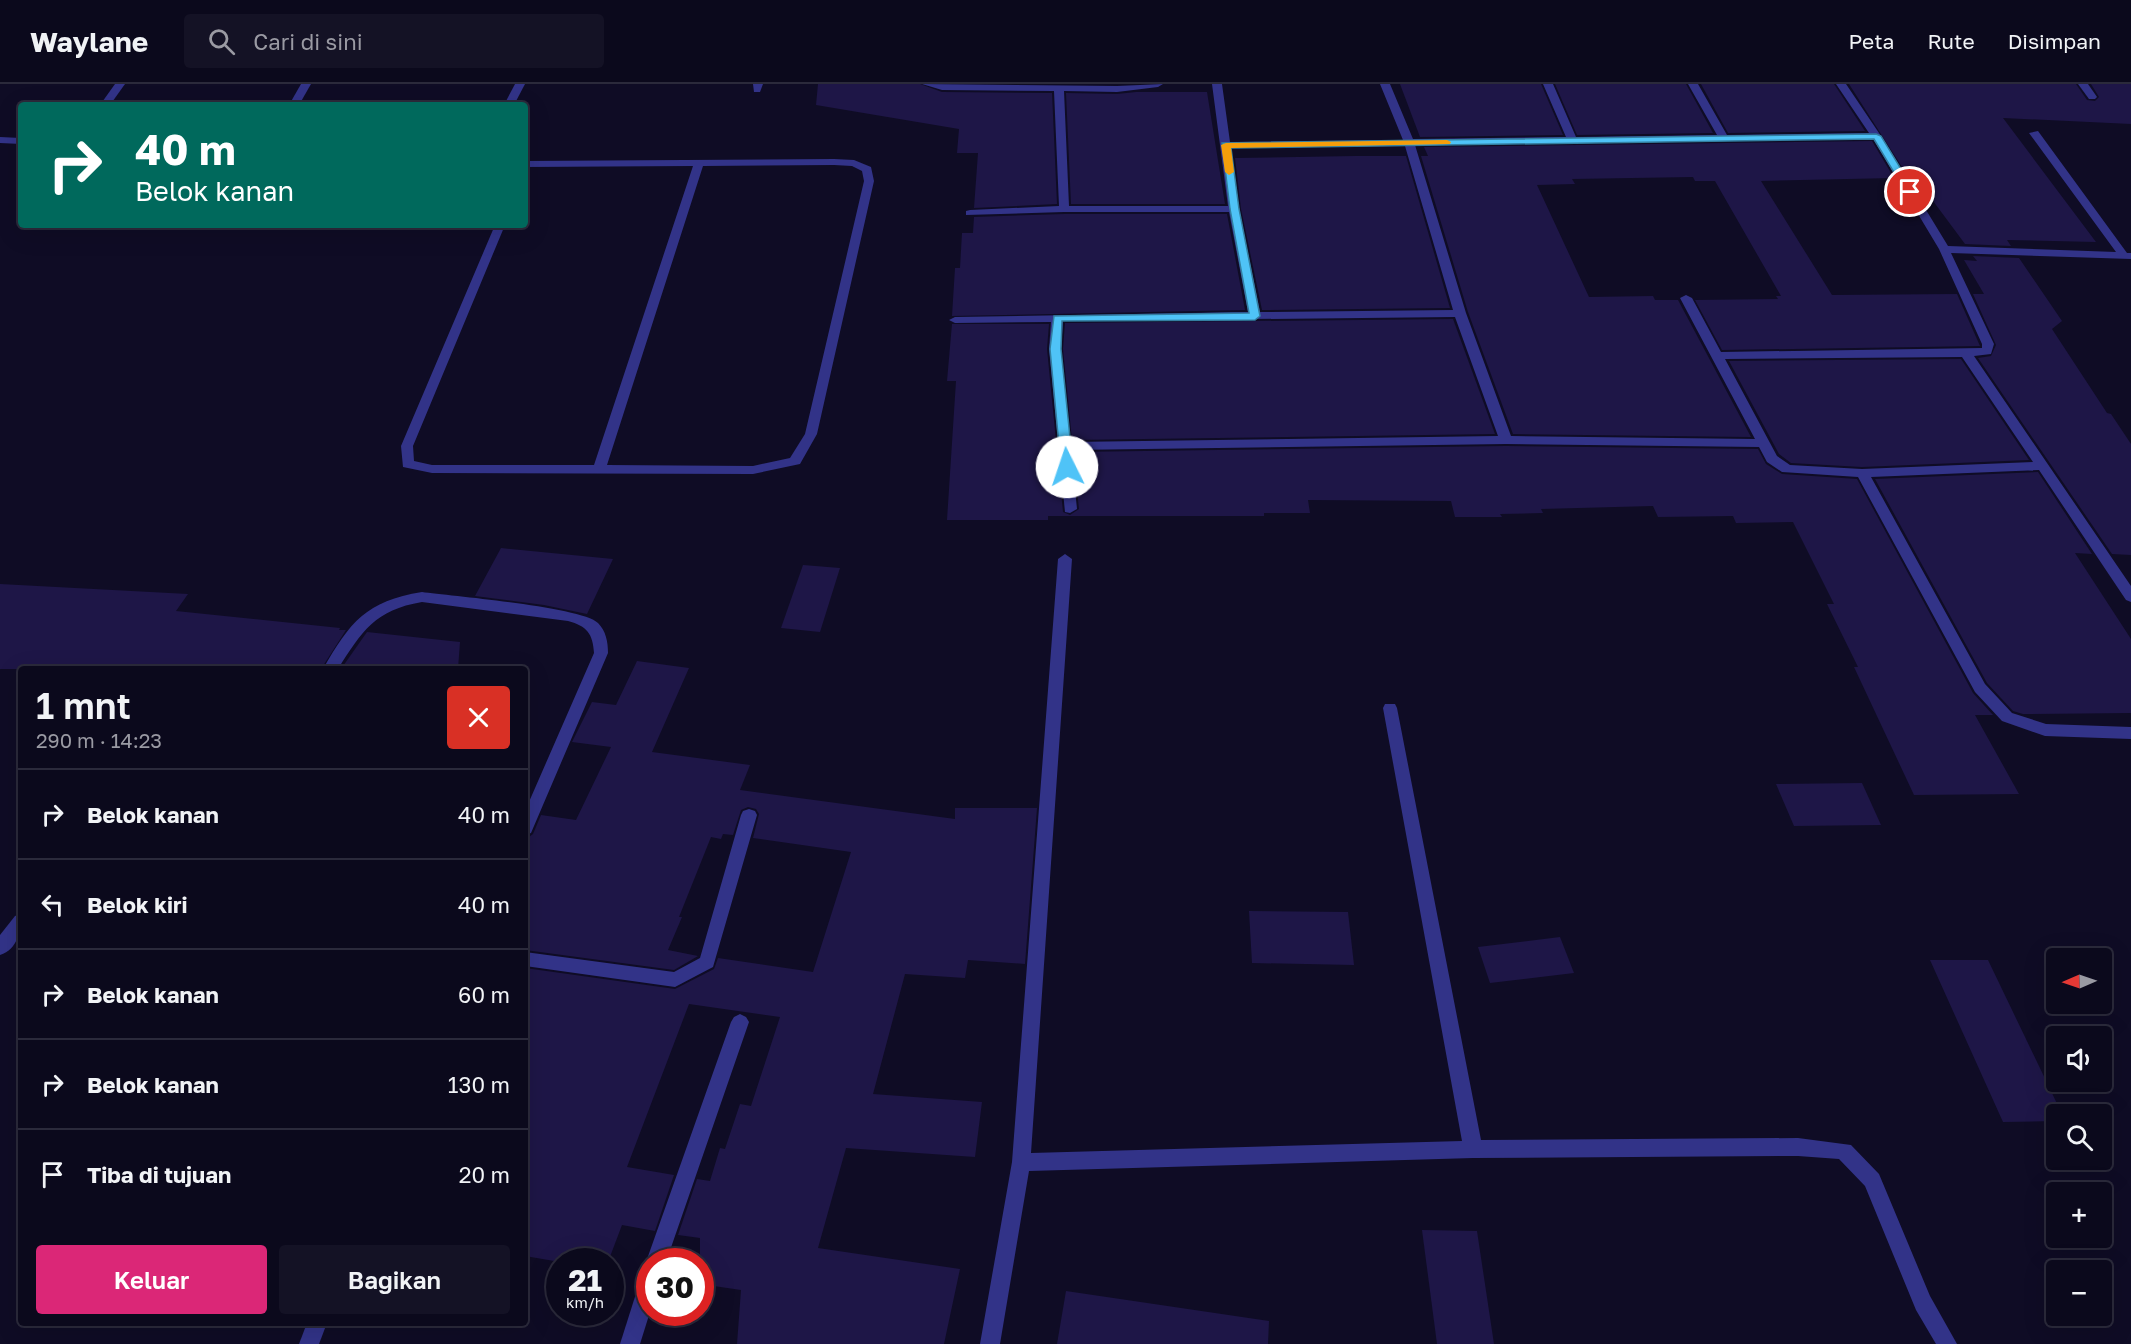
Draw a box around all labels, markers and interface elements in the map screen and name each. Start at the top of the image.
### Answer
search box [184,14,604,68]
text: Waylane [30,25,148,58]
icon: search [205,25,238,58]
text: Cari di sini [253,28,363,55]
text: Peta [1848,28,1894,54]
text: Rute [1927,28,1975,54]
text: Disimpan [2008,28,2101,54]
text: 40 m [135,124,236,174]
icon: right [36,126,114,204]
pin [1884,166,1935,217]
text: Belok kanan [135,175,294,207]
icon: arrive [1893,175,1926,208]
position arrow [1035,435,1099,499]
text: 1 mnt [36,684,131,727]
button: close [447,686,510,749]
text: 290 m · 14:23 [36,728,162,752]
icon: right [36,798,69,831]
text: Belok kanan [87,801,219,828]
text: 40 m [458,801,510,828]
icon: left [36,888,69,921]
text: Belok kiri [87,891,188,918]
text: 40 m [458,891,510,918]
north arrow [2046,948,2112,1014]
map controls [2046,948,2112,1326]
icon: right [36,978,69,1011]
text: Belok kanan [87,981,219,1008]
text: 60 m [458,981,510,1008]
button: sound [2046,1026,2112,1092]
icon: right [36,1068,69,1101]
text: Belok kanan [87,1071,219,1098]
text: 130 m [448,1071,510,1098]
button: search [2046,1104,2112,1170]
icon: arrive [36,1158,69,1191]
text: Tiba di tujuan [87,1161,231,1188]
text: 20 m [459,1161,510,1188]
button: + [2046,1182,2112,1248]
button: Keluar [36,1245,267,1314]
button: Bagikan [279,1245,510,1314]
speed limit sign: 30 [636,1248,714,1326]
button: − [2046,1260,2112,1326]
text: 21 [568,1262,602,1298]
text: km/h [566,1293,604,1311]

